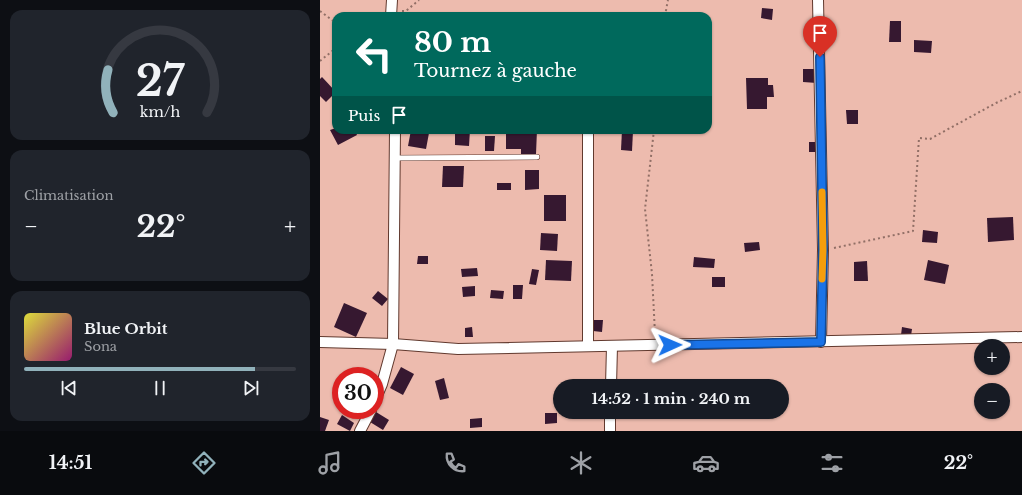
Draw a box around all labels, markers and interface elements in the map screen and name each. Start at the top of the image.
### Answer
pin [803,16,837,57]
icon: arrive [809,22,831,44]
text: 80 m [414,25,491,60]
icon: left [348,28,400,80]
text: 27 [136,56,185,107]
text: Tournez à gauche [414,60,577,82]
text: km/h [140,103,180,121]
icon: arrive [388,104,410,126]
text: Puis [348,106,380,125]
text: Climatisation [24,187,114,204]
text: 22° [136,208,185,245]
text: − [24,213,38,240]
text: + [284,213,296,240]
text: Blue Orbit [84,319,167,338]
position arrow [649,324,691,366]
text: Sona [84,338,117,355]
map controls [974,339,1010,419]
button: + [974,339,1010,375]
speed limit sign: 30 [332,367,384,419]
icon: previous [58,377,80,399]
icon: pause [149,377,171,399]
icon: next [240,377,262,399]
button: − [974,383,1010,419]
text: 14:52 · 1 min · 240 m [592,389,750,408]
icon: directions [190,449,218,477]
icon: music [316,449,344,477]
icon: phone [441,449,469,477]
icon: climate [567,449,595,477]
icon: car [692,449,720,477]
icon: filters [818,449,846,477]
text: 14:51 [49,452,92,474]
text: 22° [944,452,973,474]

